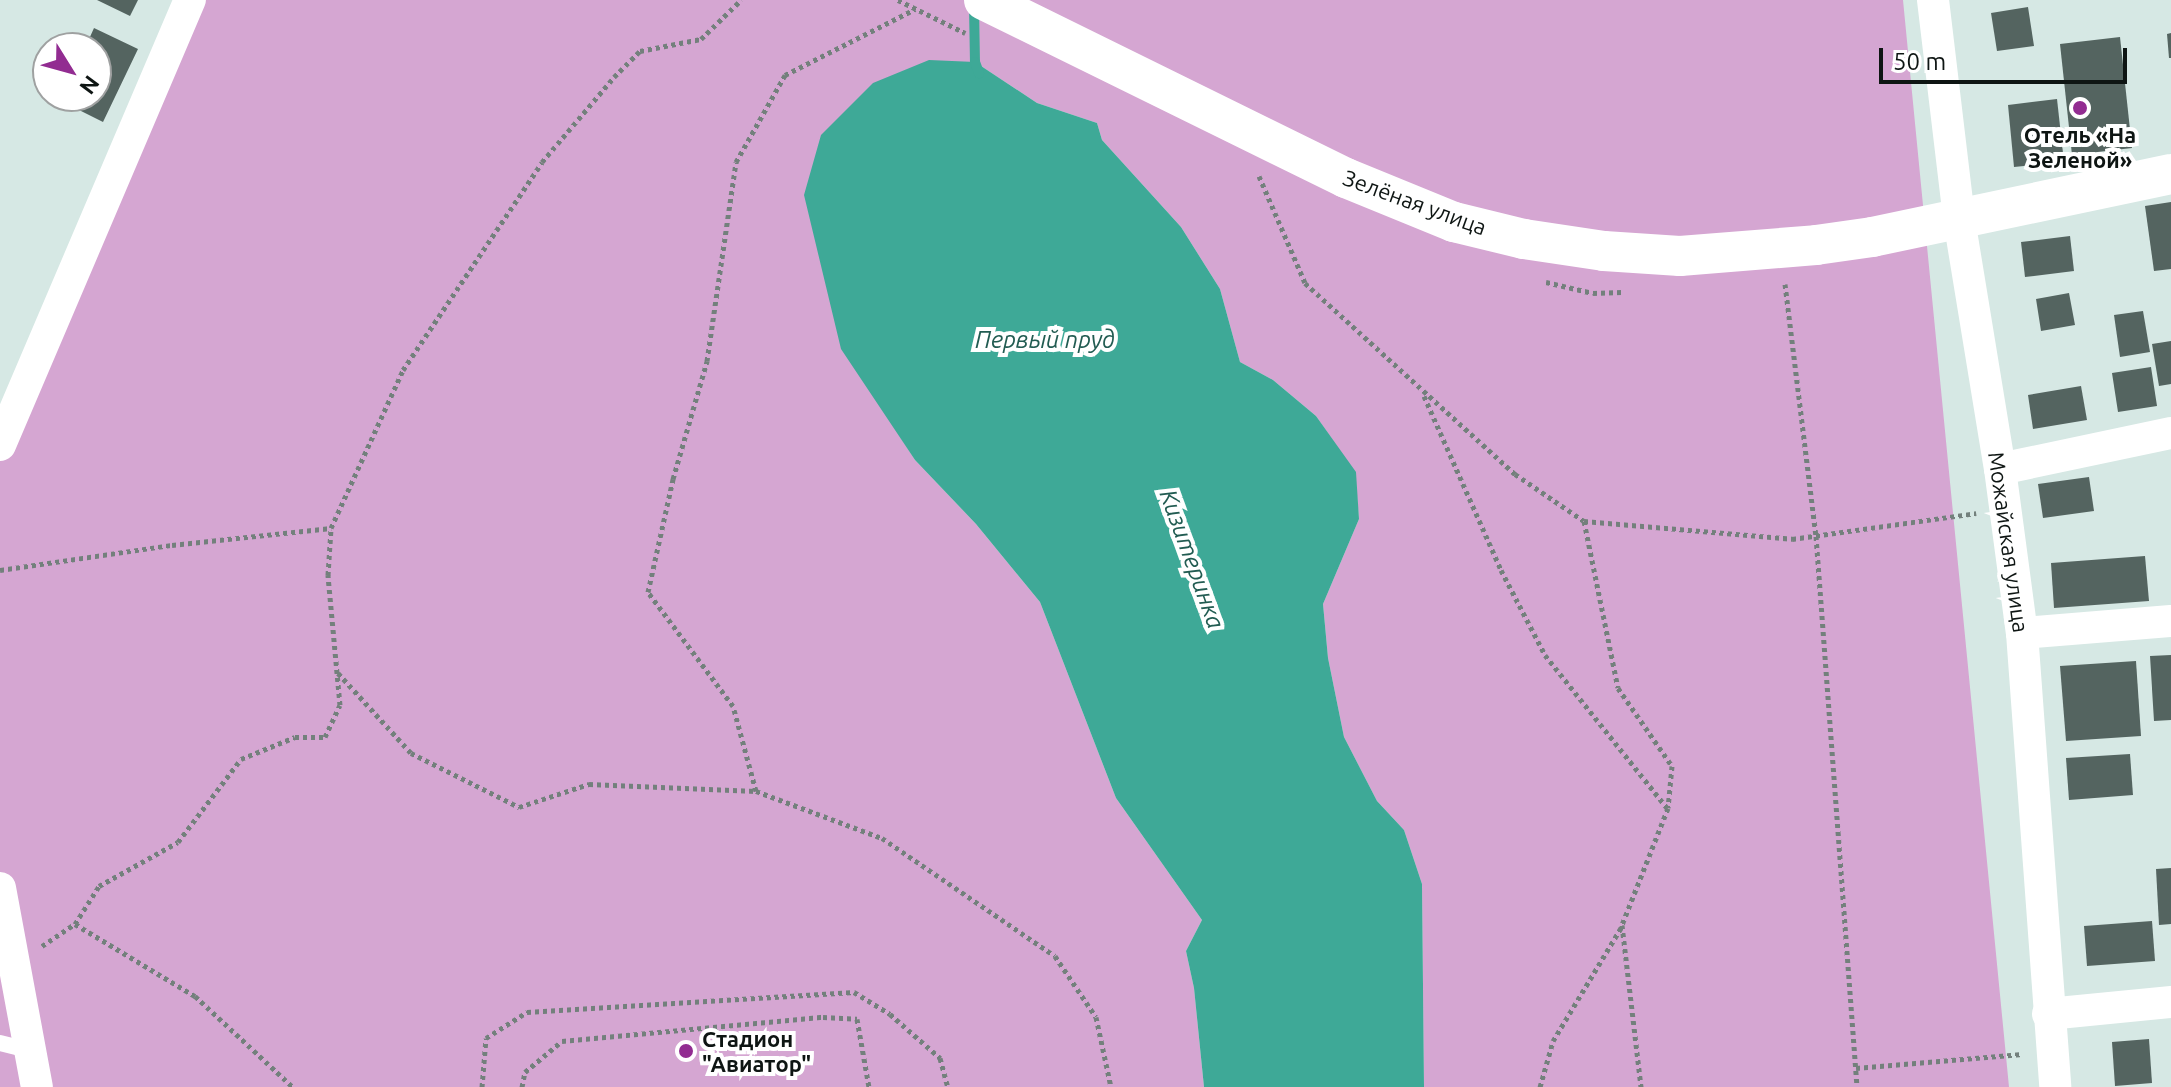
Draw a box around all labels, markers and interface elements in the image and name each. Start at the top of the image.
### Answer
north arrow [32,32,112,112]
scale bar [1883,32,2131,82]
text: 50 m [1893,48,1946,75]
text: N [75,71,105,100]
marker: Отель «На Зеленой» [2071,99,2089,117]
place label: Отель «На Зеленой» [2024,121,2136,172]
street label: Зелёная улица [1340,164,1490,240]
water label: Первый пруд [975,326,1115,354]
street label: Можайская улица [1983,450,2035,634]
water label: Кизитеринка [1153,485,1231,633]
place label: Стадион "Авиатор" [702,1025,811,1076]
marker: Стадион "Авиатор" [677,1042,695,1060]

